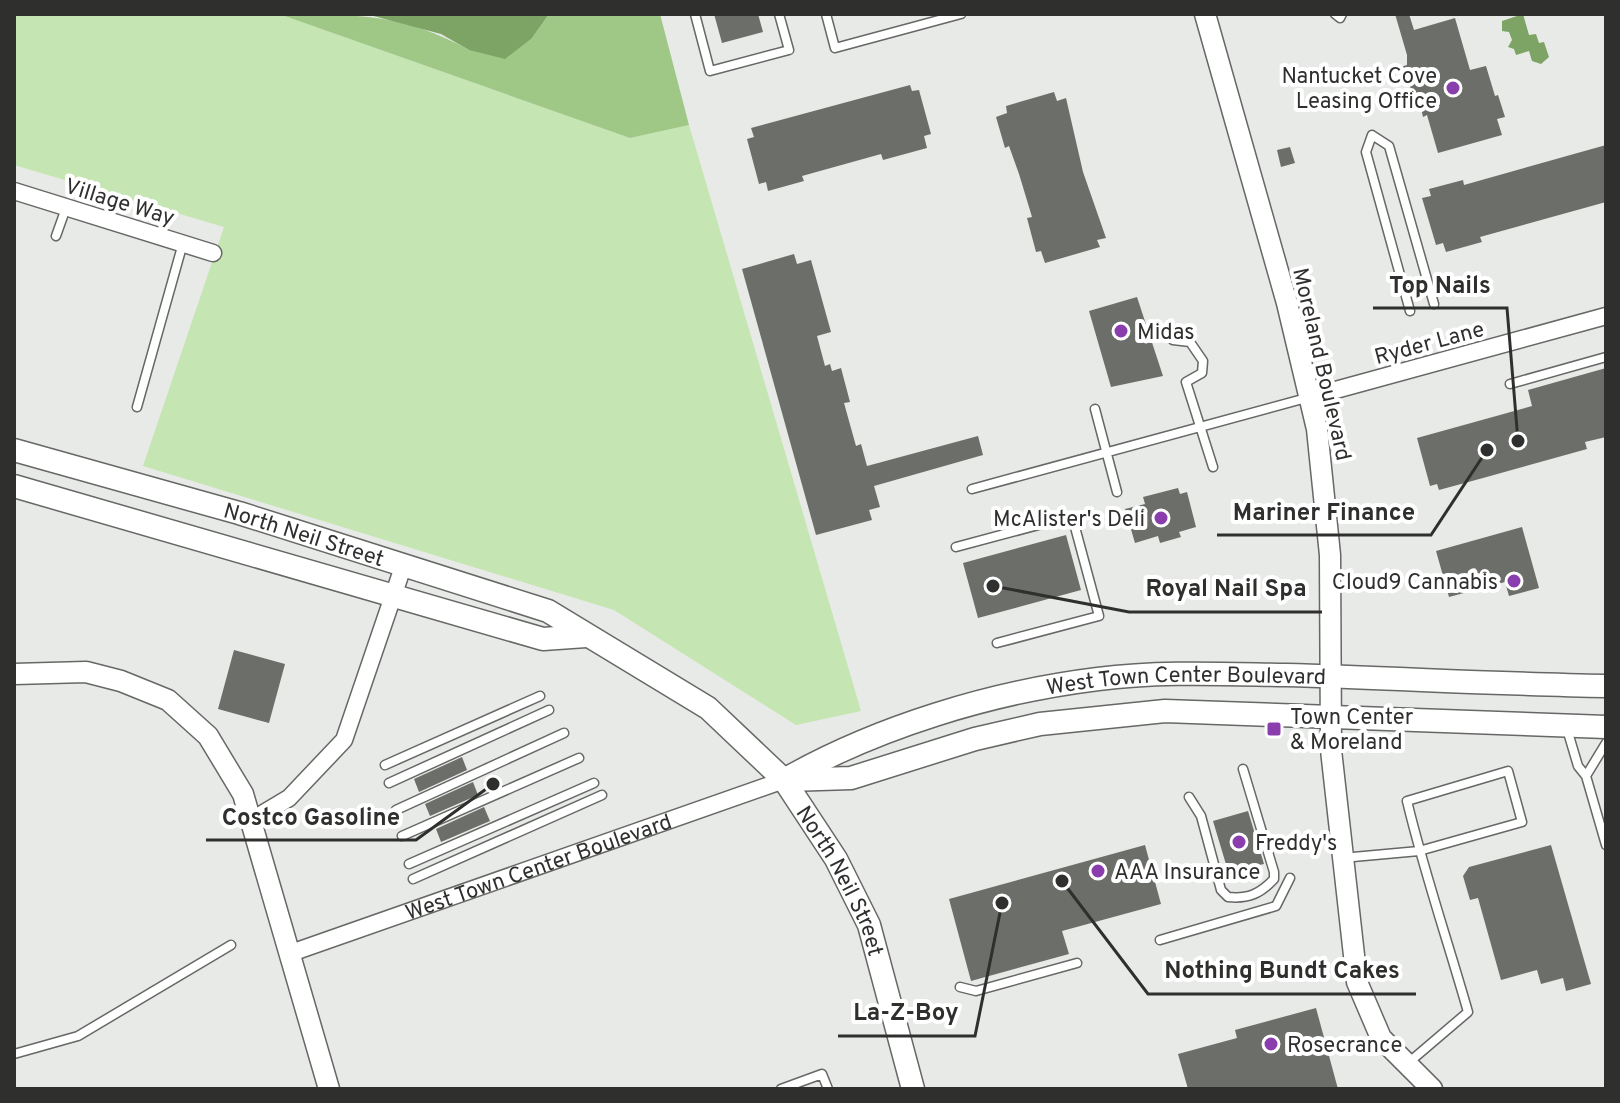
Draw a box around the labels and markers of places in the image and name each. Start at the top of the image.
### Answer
place label: Nantucket Cove Leasing Office [1282,64,1437,116]
marker: Nantucket Cove Leasing Office [1444,79,1462,97]
callout: Top Nails [1373,260,1507,308]
place label: Midas [1137,320,1195,347]
marker: Midas [1112,322,1130,340]
callout: Mariner Finance [1217,487,1431,535]
place label: McAlister's Deli [993,507,1145,534]
marker: McAlister's Deli [1152,509,1170,527]
callout: Royal Nail Spa [1129,564,1322,612]
place label: Cloud9 Cannabis [1332,570,1498,597]
marker: Cloud9 Cannabis [1505,572,1523,590]
place label: Town Center & Moreland [1290,705,1414,757]
marker: Town Center & Moreland [1265,720,1283,738]
callout: Costco Gasoline [206,792,416,840]
place label: Freddy's [1255,831,1337,858]
marker: Freddy's [1230,833,1248,851]
place label: AAA Insurance [1114,860,1260,887]
marker: AAA Insurance [1089,862,1107,880]
callout: Nothing Bundt Cakes [1148,946,1416,994]
callout: La-Z-Boy [838,988,975,1036]
place label: Rosecrance [1287,1033,1402,1060]
marker: Rosecrance [1262,1035,1280,1053]

